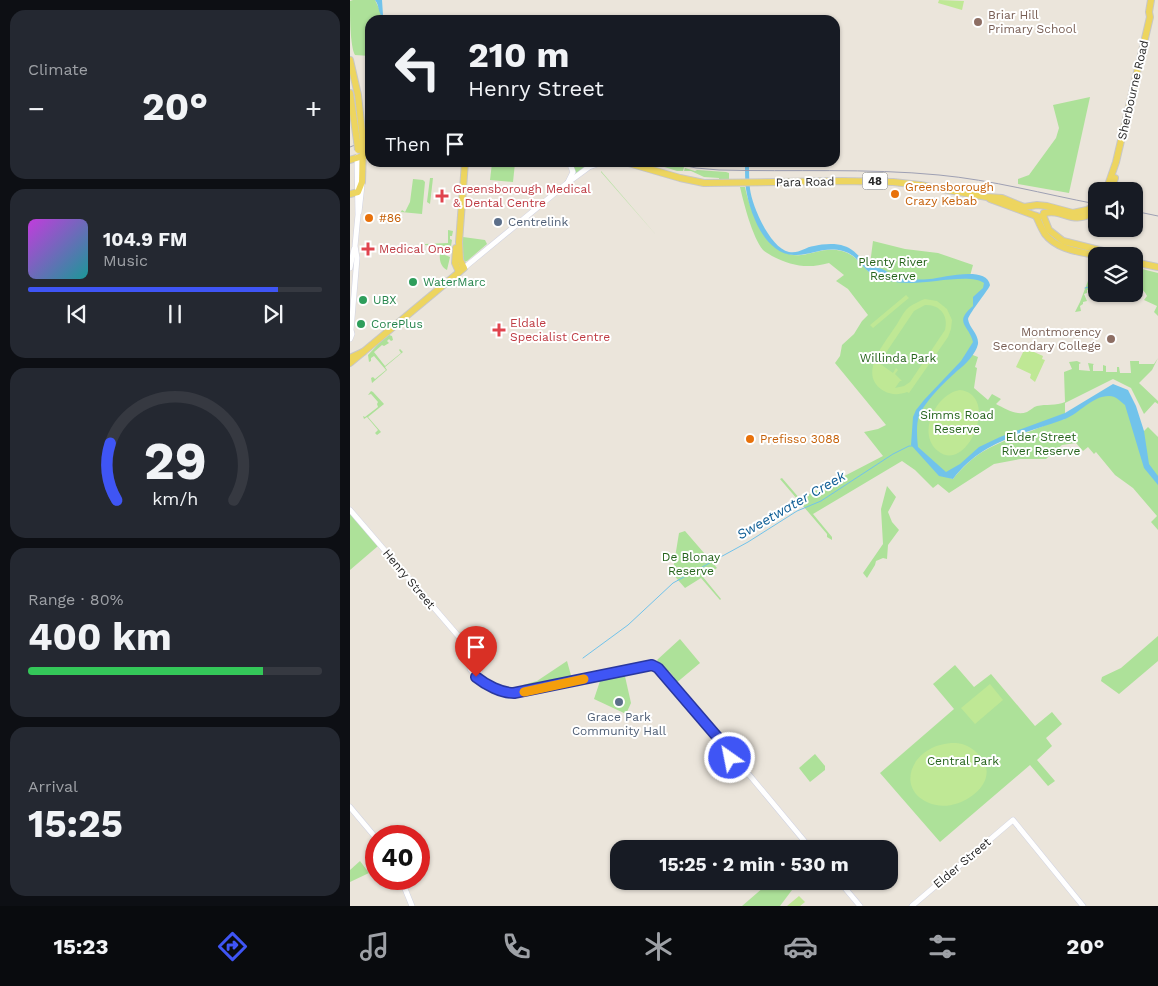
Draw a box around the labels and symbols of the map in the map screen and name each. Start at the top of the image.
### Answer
place label: Briar Hill Primary School [988,8,1077,36]
marker: Briar Hill Primary School [972,16,984,28]
street label: Sherbourne Road [1115,39,1151,141]
road number: 48 [862,172,888,190]
street label: Para Road [776,174,834,190]
place label: Greensborough Crazy Kebab [905,180,994,208]
place label: Greensborough Medical & Dental Centre [453,182,591,210]
marker: Greensborough Crazy Kebab [889,188,901,200]
marker: Greensborough Medical & Dental Centre [435,189,449,203]
place label: #86 [379,211,401,225]
marker: #86 [363,212,375,224]
place label: Centrelink [508,215,568,229]
marker: Centrelink [492,216,504,228]
marker: Medical One [361,242,375,256]
place label: Medical One [379,242,451,256]
park label: Plenty River Reserve [858,255,928,283]
place label: WaterMarc [423,275,486,289]
marker: WaterMarc [407,276,419,288]
place label: UBX [373,293,396,307]
marker: UBX [357,294,369,306]
place label: Eldale Specialist Centre [510,316,610,344]
place label: CorePlus [371,317,423,331]
marker: CorePlus [355,318,367,330]
marker: Eldale Specialist Centre [492,323,506,337]
place label: Montmorency Secondary College [993,325,1102,353]
marker: Montmorency Secondary College [1105,333,1117,345]
park label: Willinda Park [860,351,937,365]
park label: Simms Road Reserve [920,408,994,436]
park label: Elder Street River Reserve [1002,430,1081,458]
place label: Prefisso 3088 [760,432,840,446]
marker: Prefisso 3088 [744,433,756,445]
water label: Sweetwater Creek [734,467,849,543]
street label: Henry Street [380,546,438,612]
park label: De Blonay Reserve [662,550,721,578]
pin [455,626,497,677]
marker: Grace Park Community Hall [613,696,625,708]
place label: Grace Park Community Hall [572,710,666,738]
position arrow [703,731,755,783]
park label: Central Park [927,754,999,768]
speed limit sign: 40 [365,825,430,890]
street label: Elder Street [930,835,994,891]

